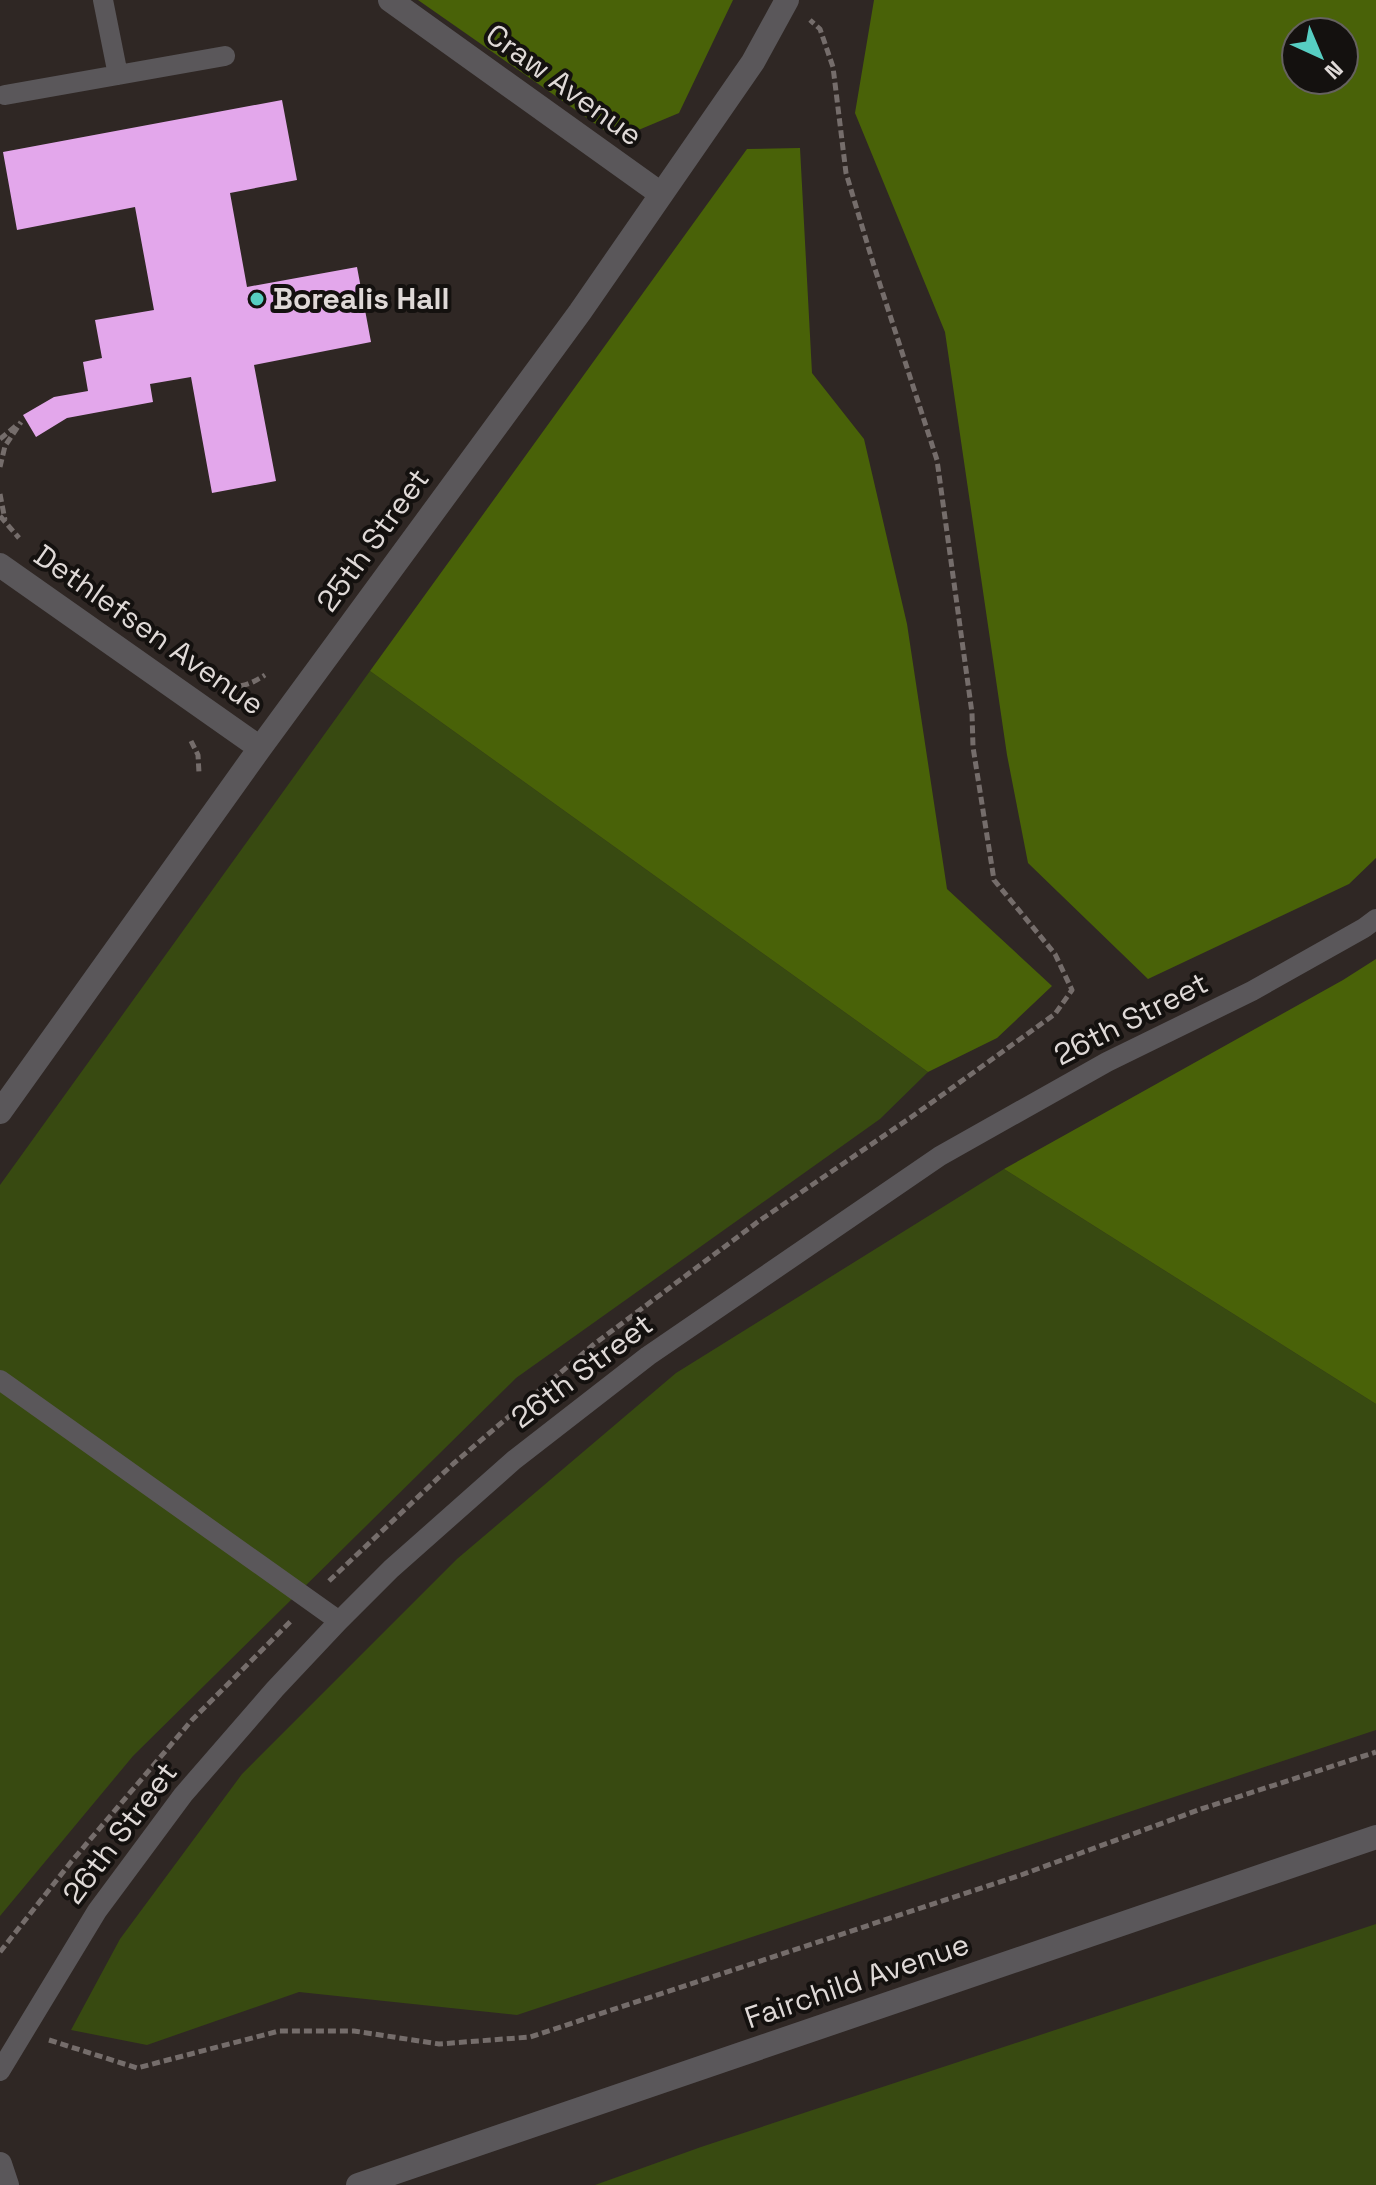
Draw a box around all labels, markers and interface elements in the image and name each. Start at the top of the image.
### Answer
street label: Craw Avenue [478,15,650,155]
north arrow [1280,16,1360,96]
text: N [1319,55,1349,86]
place label: Borealis Hall [273,279,450,318]
marker: Borealis Hall [248,290,266,308]
street label: 25th Street [308,460,438,619]
street label: Dethlefsen Avenue [27,536,272,724]
street label: 26th Street [1047,963,1214,1074]
street label: 26th Street [503,1304,661,1437]
street label: 26th Street [53,1754,186,1912]
street label: Fairchild Avenue [739,1924,974,2037]

